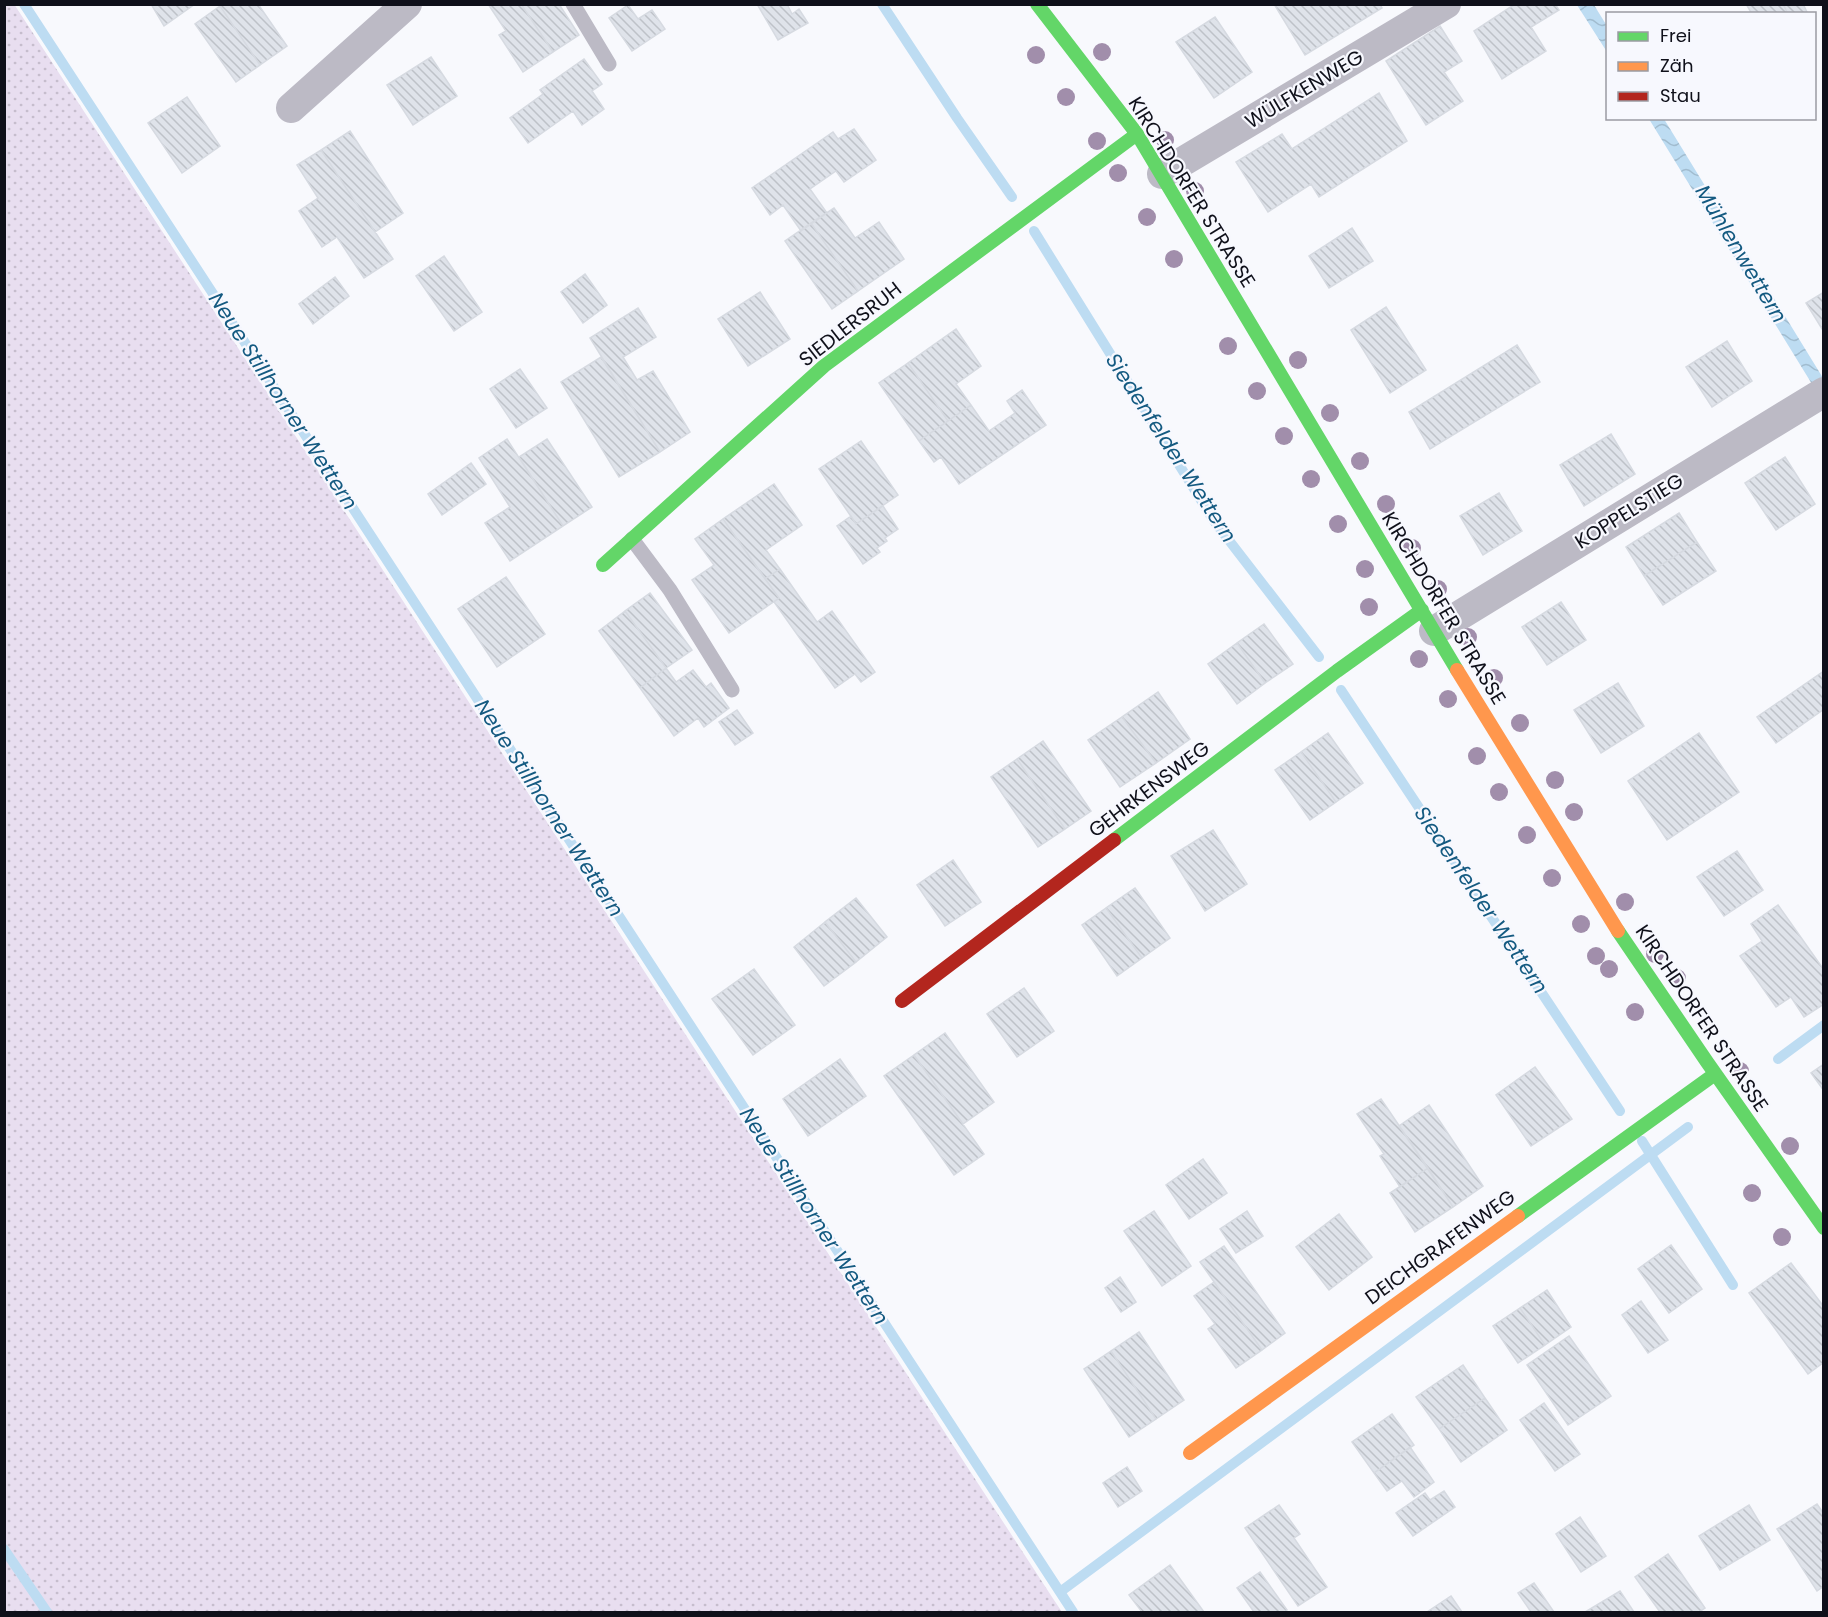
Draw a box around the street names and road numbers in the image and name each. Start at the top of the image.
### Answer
street label: WÜLFKENWEG [1240,43,1368,135]
street label: KIRCHDORFER STRASSE [1122,91,1262,293]
street label: SIEDLERSRUH [793,275,907,373]
street label: KOPPELSTIEG [1569,467,1689,555]
street label: KIRCHDORFER STRASSE [1375,506,1513,710]
street label: GEHRKENSWEG [1083,734,1215,844]
street label: KIRCHDORFER STRASSE [1629,919,1775,1117]
street label: DEICHGRAFENWEG [1359,1183,1521,1311]

